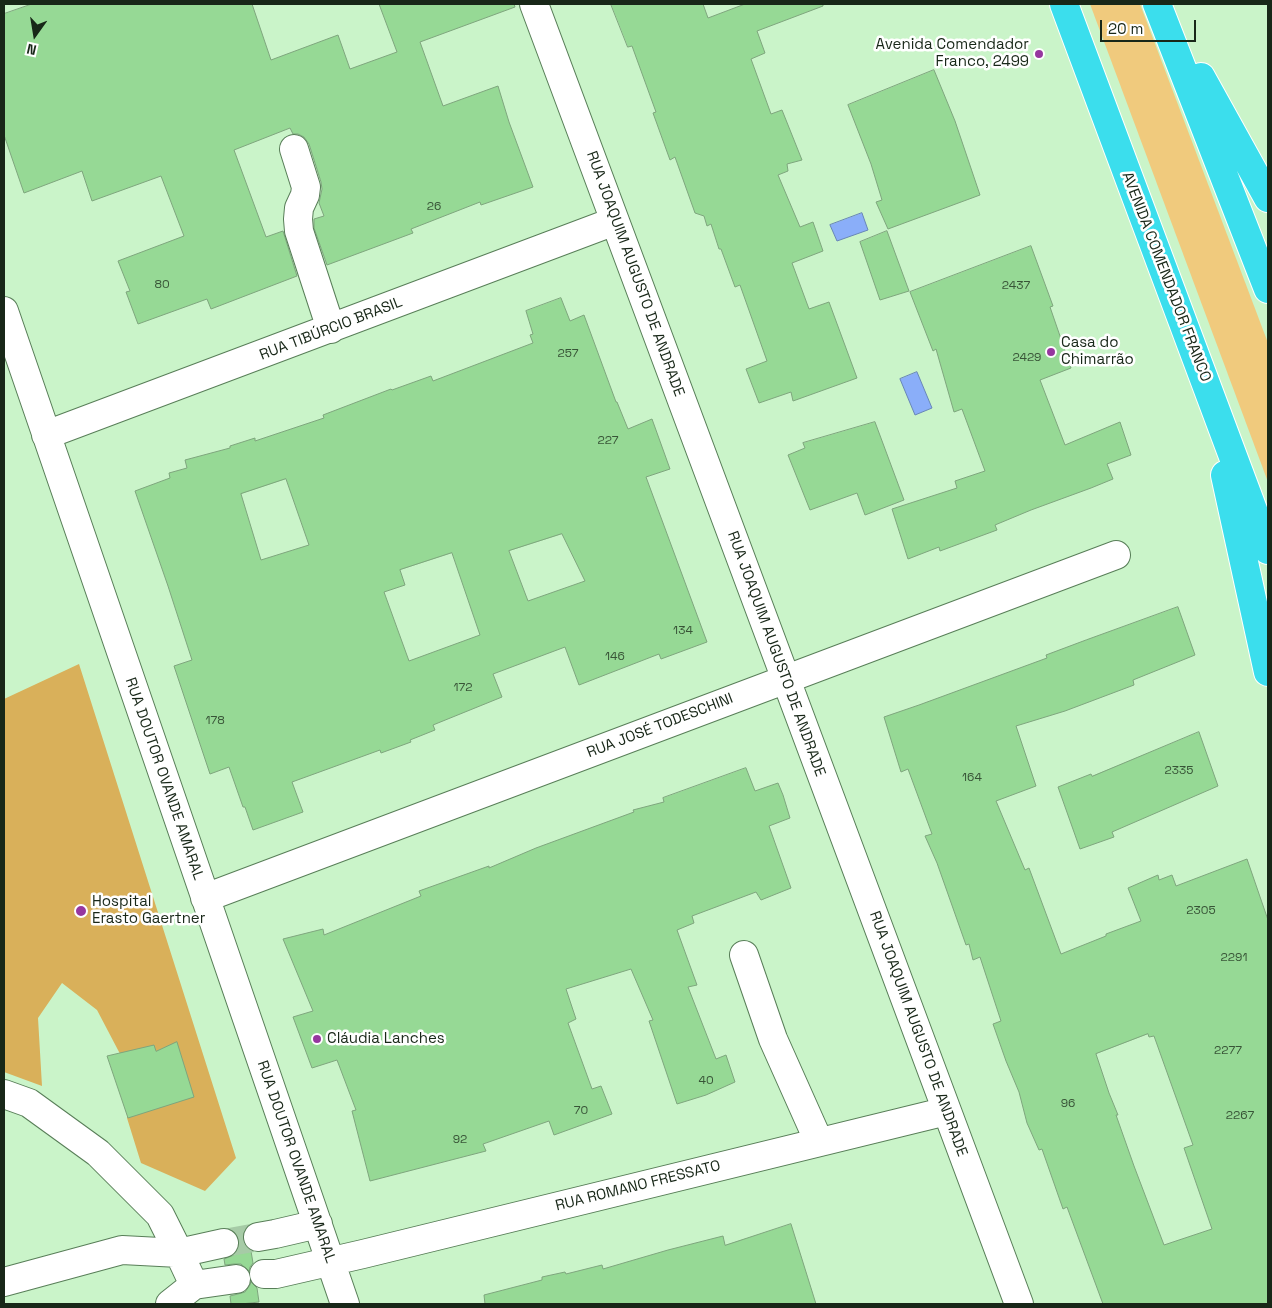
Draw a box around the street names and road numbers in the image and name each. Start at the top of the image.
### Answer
street label: RUA JOAQUIM AUGUSTO DE ANDRADE [582,149,688,399]
street label: AVENIDA COMENDADOR FRANCO [1118,170,1214,384]
street label: RUA TIBÚRCIO BRASIL [257,293,405,365]
street label: RUA JOAQUIM AUGUSTO DE ANDRADE [723,529,829,779]
street label: RUA DOUTOR OVANDE AMARAL [121,675,207,883]
street label: RUA JOSÉ TODESCHINI [584,690,736,762]
street label: RUA JOAQUIM AUGUSTO DE ANDRADE [865,909,971,1159]
street label: RUA DOUTOR OVANDE AMARAL [253,1058,339,1266]
street label: RUA ROMANO FRESSATO [554,1157,722,1215]

